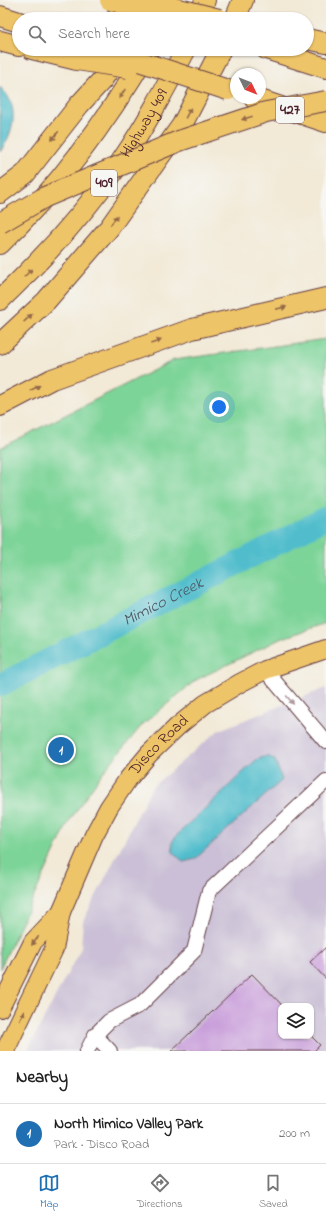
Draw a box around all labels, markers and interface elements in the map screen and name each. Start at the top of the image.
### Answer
search box [12,12,314,56]
icon: search [26,23,48,45]
text: Search here [58,23,130,45]
north arrow [230,68,266,104]
street label: Highway 409 [115,84,175,163]
one-way arrow [118,89,126,100]
road number: 427 [276,97,304,123]
one-way arrow [185,108,191,119]
one-way arrow [241,115,253,121]
one-way arrow [51,130,60,141]
road number: 409 [91,170,117,196]
one-way arrow [110,215,118,225]
one-way arrow [23,268,33,278]
one-way arrow [275,305,287,311]
one-way arrow [23,313,33,322]
one-way arrow [150,338,162,344]
one-way arrow [29,385,40,391]
your location [209,397,229,417]
water label: Mimico Creek [118,570,209,633]
one-way arrow [285,695,294,706]
street label: Disco Road [123,710,194,782]
pin: 1 [48,735,74,765]
one-way arrow [30,935,39,946]
map controls [278,1003,314,1039]
button: layers [278,1003,314,1039]
one-way arrow [19,1010,25,1022]
text: Nearby [16,1065,68,1090]
text: North Mimico Valley Park [54,1113,203,1135]
text: 1 [27,1124,31,1143]
text: 200 m [279,1124,310,1143]
text: Park · Disco Road [54,1135,149,1154]
tab: Map [38,1172,60,1212]
tab: Directions [137,1172,183,1212]
tab: Saved [259,1172,288,1212]

